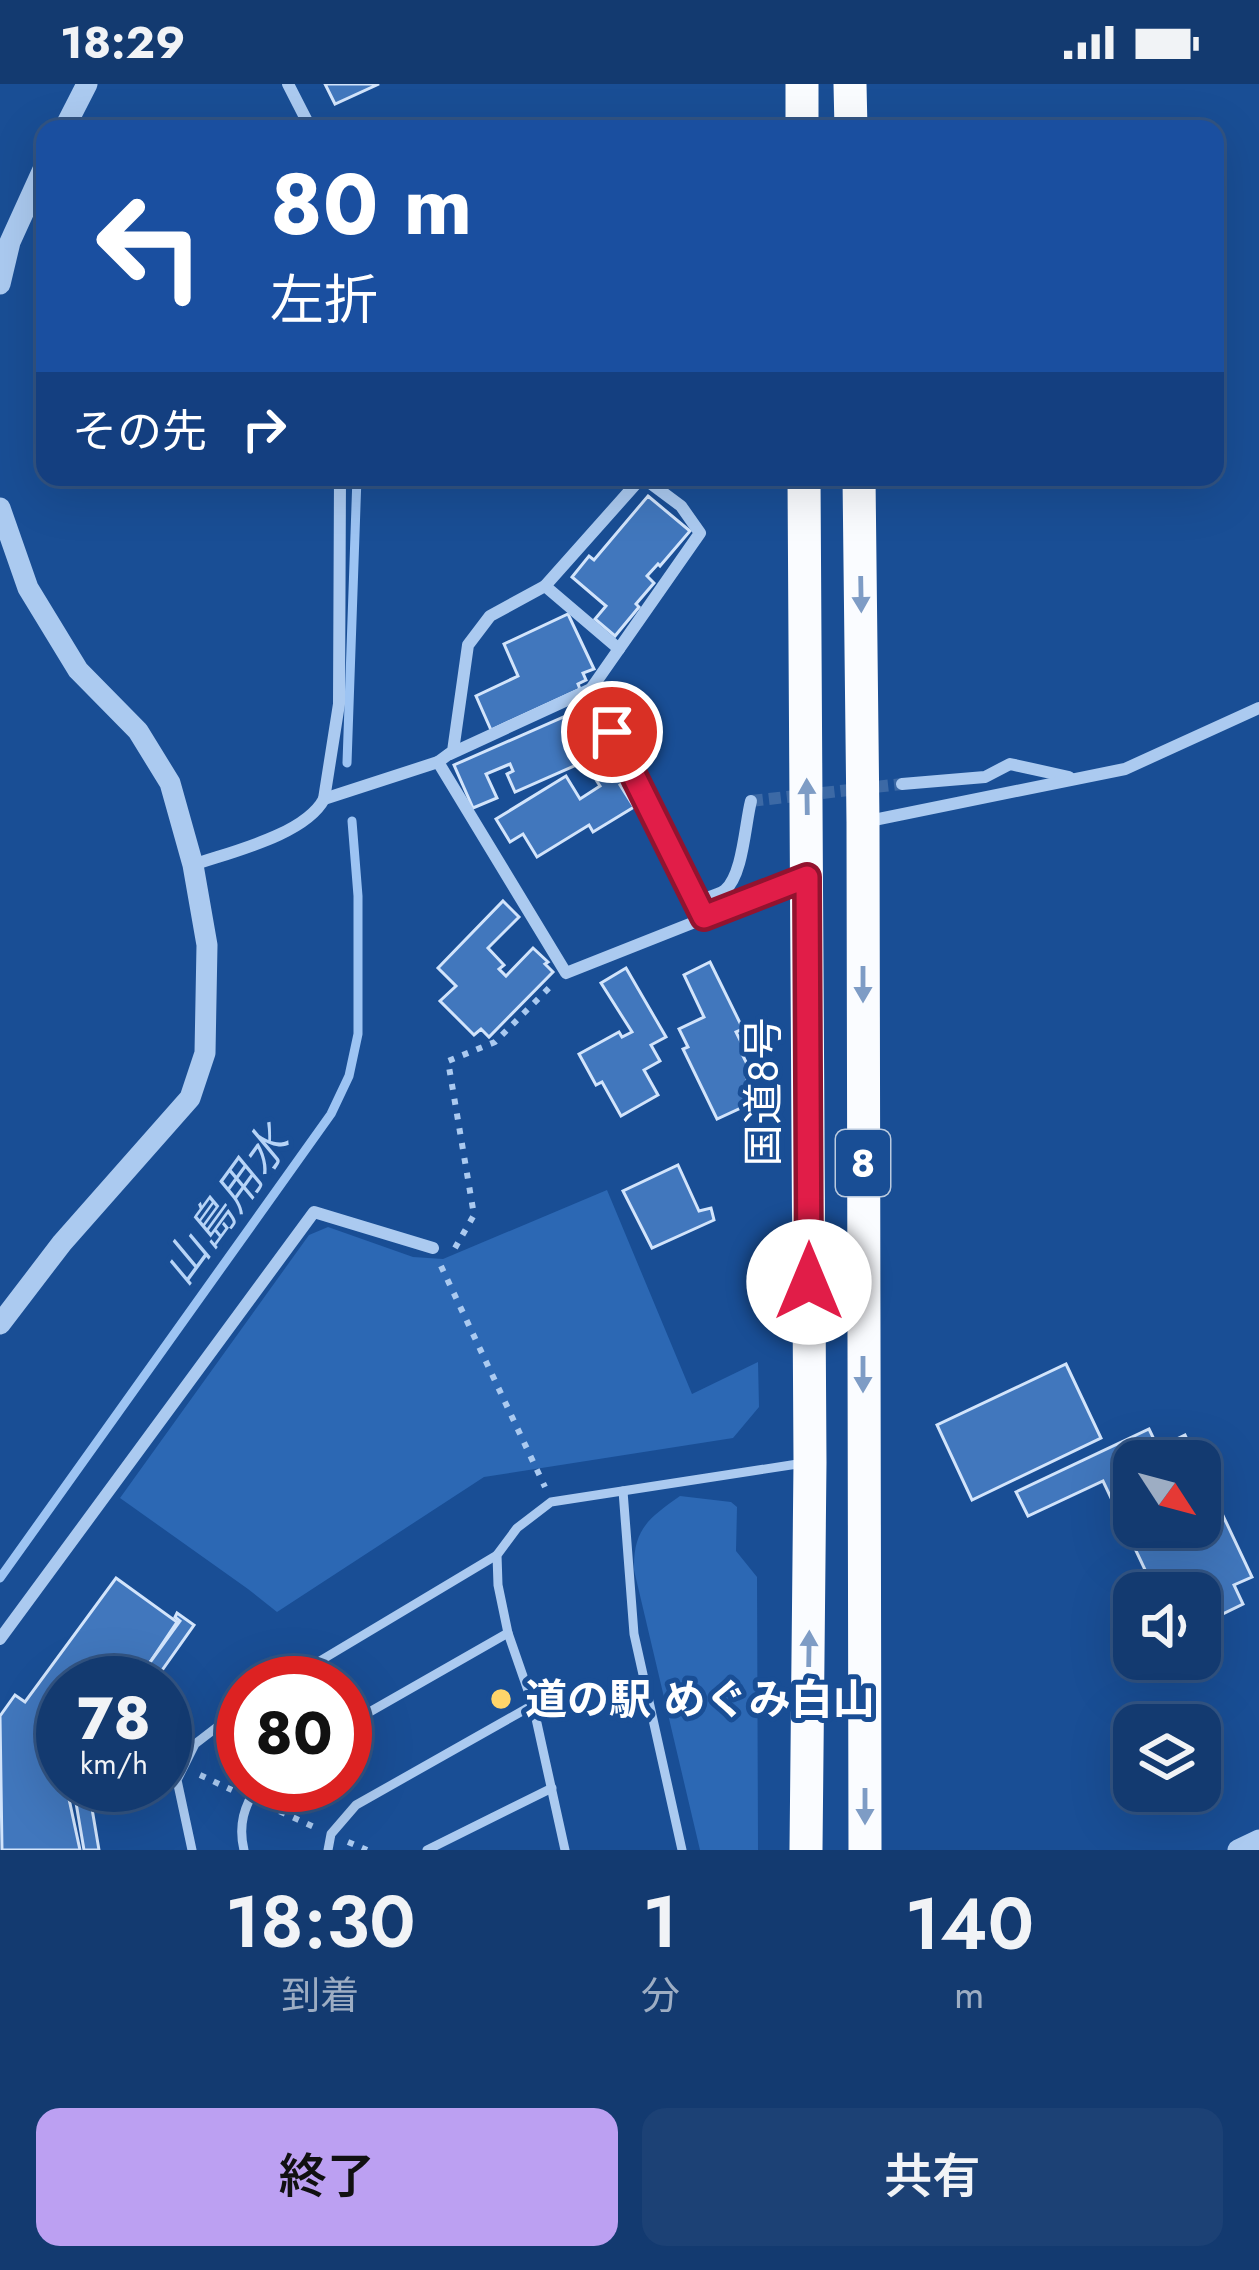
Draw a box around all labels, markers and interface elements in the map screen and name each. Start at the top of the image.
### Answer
text: 18:29 [60,10,185,75]
text: 80 m [270,144,472,266]
icon: left [72,168,228,324]
text: 左折 [270,261,378,339]
icon: right [231,396,297,462]
text: その先 [72,399,207,464]
one-way arrow [851,576,870,614]
pin [561,681,663,783]
icon: arrive [579,699,645,765]
one-way arrow [797,777,817,815]
one-way arrow [853,966,873,1004]
street label: 国道8号 [733,1018,794,1166]
water label: 山島用水 [146,1109,308,1297]
road number: 8 [836,1130,890,1196]
position arrow [746,1219,872,1345]
one-way arrow [853,1356,873,1394]
north arrow [1113,1440,1221,1548]
map controls [1113,1440,1221,1812]
button: sound [1113,1572,1221,1680]
one-way arrow [800,1629,819,1667]
speed limit sign: 80 [216,1656,372,1812]
place label: 道の駅 めぐみ白山 [525,1669,875,1730]
text: 78 [77,1675,151,1762]
marker: 道の駅 めぐみ白山 [488,1686,514,1712]
button: layers [1113,1704,1221,1812]
text: km/h [80,1742,148,1785]
one-way arrow [855,1788,875,1826]
text: 18:30 [225,1870,416,1974]
text: 1 [642,1870,678,1974]
text: 140 [905,1872,1034,1976]
text: m [954,1966,985,2023]
text: 到着 [281,1967,359,2024]
text: 分 [641,1967,680,2024]
button: 終了 [36,2108,618,2246]
button: 共有 [642,2108,1223,2246]

